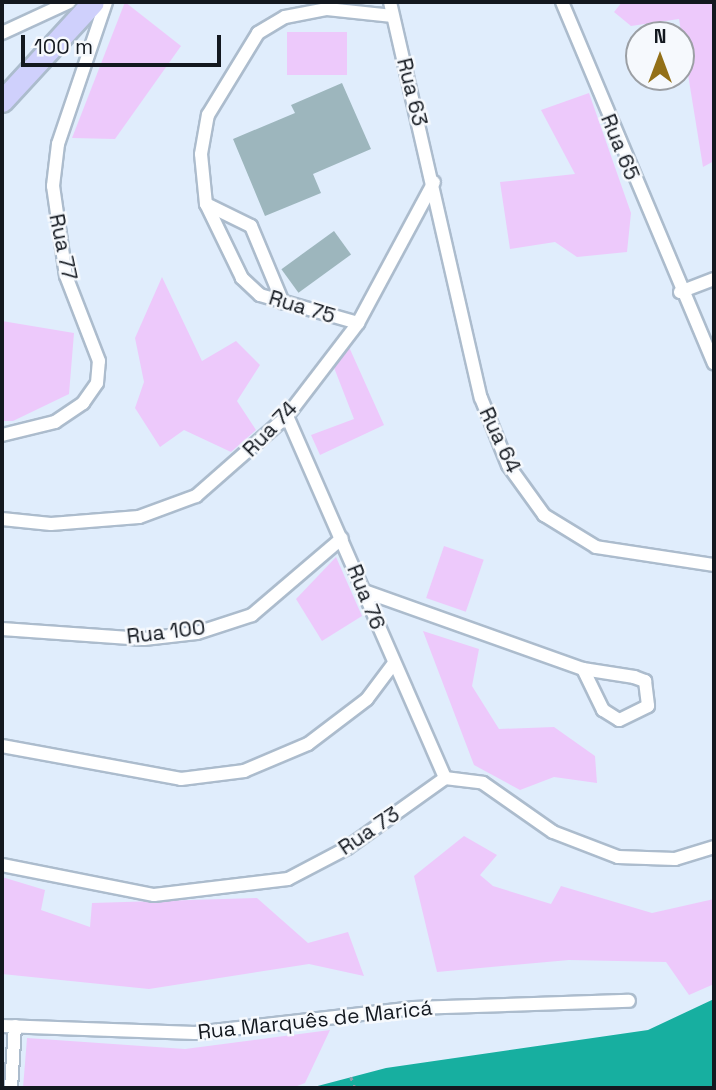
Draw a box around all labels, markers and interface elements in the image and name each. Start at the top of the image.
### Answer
scale bar [24,21,224,65]
north arrow [625,21,695,91]
text: N [654,24,666,49]
text: 100 m [34,33,93,60]
street label: Rua 63 [391,55,433,129]
street label: Rua 65 [595,110,645,184]
street label: Rua 77 [44,211,82,283]
street label: Rua 75 [266,285,338,329]
street label: Rua 74 [238,396,302,462]
street label: Rua 64 [474,403,526,477]
street label: Rua 76 [342,561,390,633]
street label: Rua 100 [125,615,207,649]
street label: Rua 73 [334,802,404,860]
street label: Rua Marquês de Maricá [196,995,434,1045]

